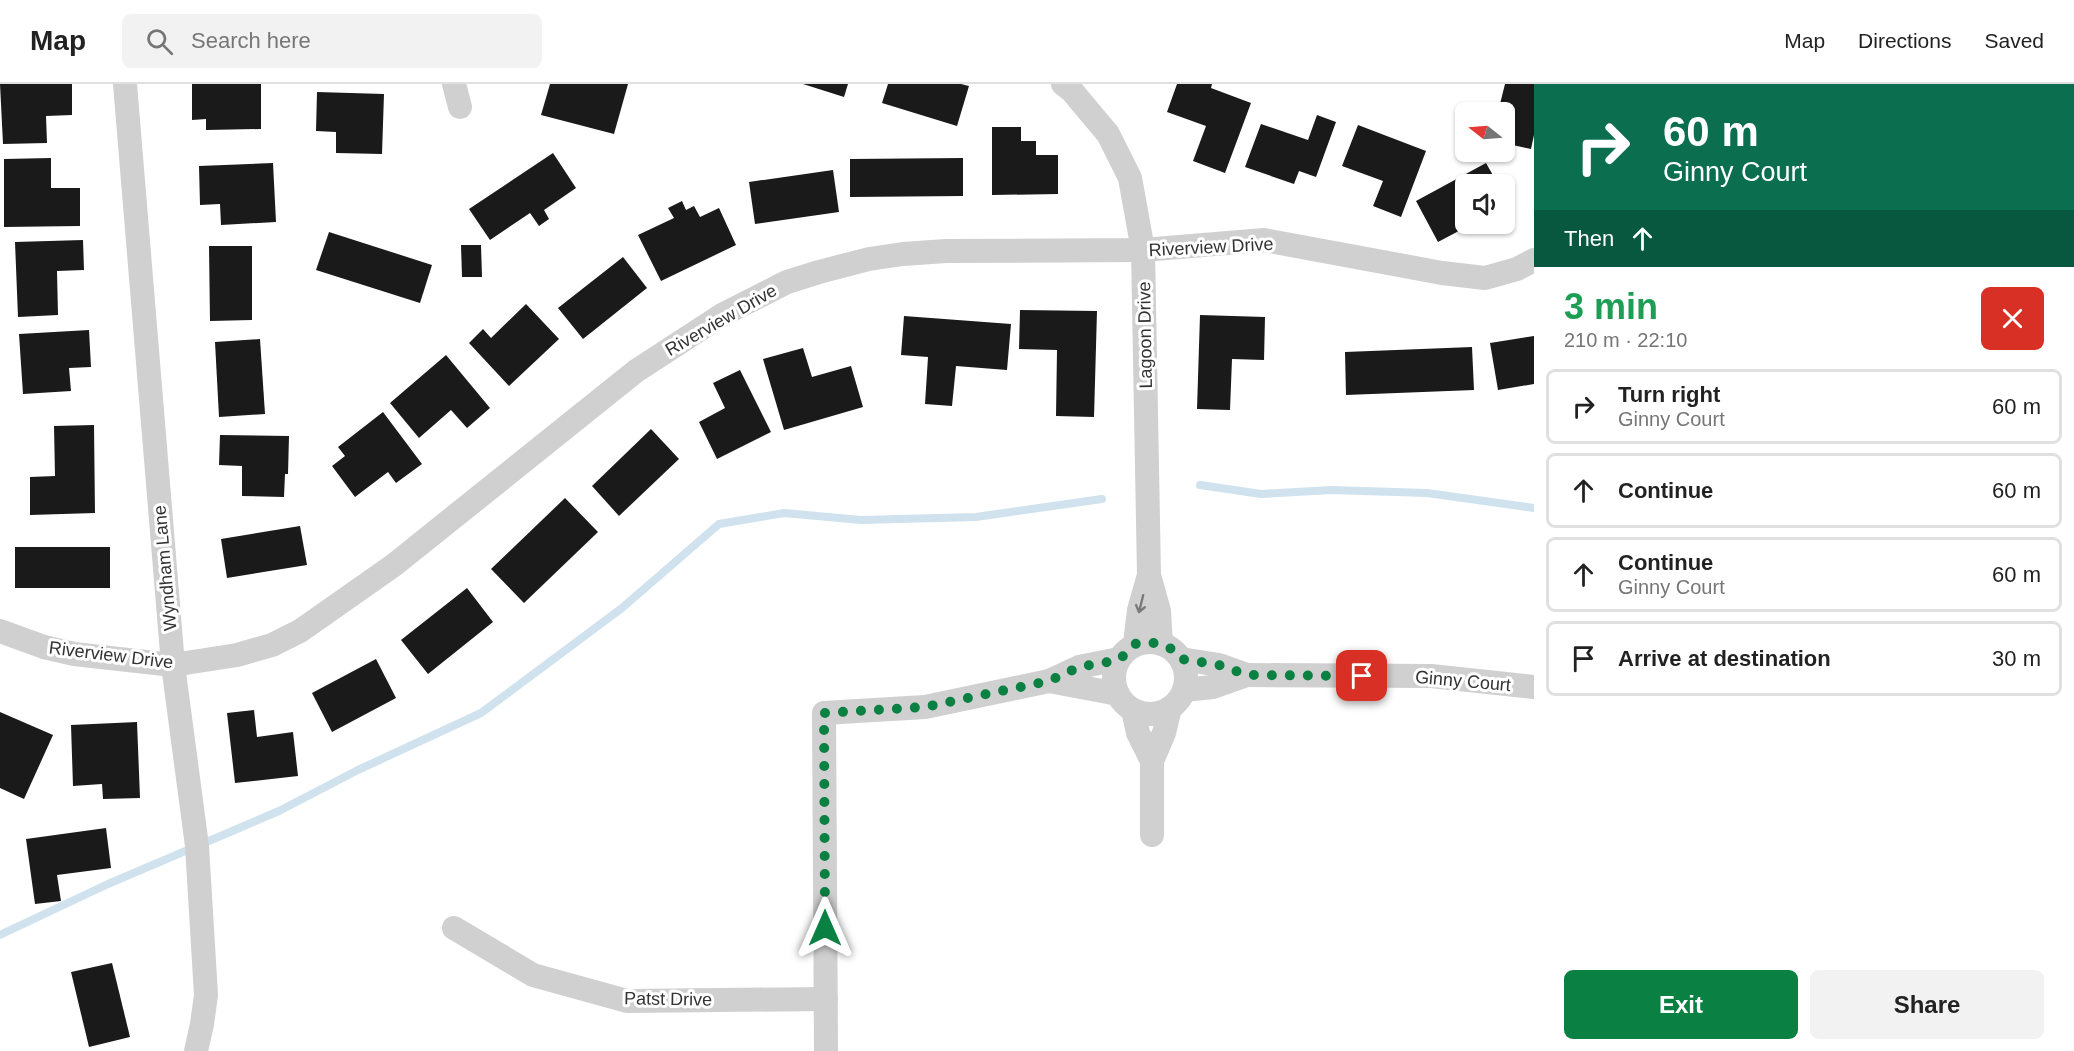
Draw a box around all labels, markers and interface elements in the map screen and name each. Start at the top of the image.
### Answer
search box [122,14,542,68]
text: Map [30,25,86,56]
icon: search [143,25,176,58]
text: Search here [191,28,311,53]
text: Map [1784,29,1825,52]
text: Directions [1858,29,1951,52]
text: Saved [1984,29,2044,52]
north arrow [1455,102,1515,162]
map controls [1455,102,1515,234]
icon: right [1564,108,1642,186]
text: 60 m [1663,108,1759,155]
text: Ginny Court [1663,157,1807,187]
button: sound [1455,174,1515,234]
icon: ahead [1626,222,1659,255]
text: Then [1564,226,1614,251]
street label: Riverview Drive [1148,234,1274,260]
street label: Riverview Drive [662,280,780,360]
street label: Lagoon Drive [1134,281,1156,389]
text: 3 min [1564,286,1658,327]
button: close [1981,287,2044,350]
text: 210 m · 22:10 [1564,329,1687,351]
text: Turn right [1618,382,1720,407]
icon: right [1567,390,1600,423]
text: 60 m [1992,394,2041,419]
text: Ginny Court [1618,408,1725,430]
icon: ahead [1567,474,1600,507]
text: Continue [1618,478,1713,503]
text: 60 m [1992,478,2041,503]
street label: Wyndham Lane [150,504,180,632]
text: Continue [1618,550,1713,575]
icon: ahead [1567,558,1600,591]
text: 60 m [1992,562,2041,587]
text: Ginny Court [1618,576,1725,598]
one-way arrow [1135,594,1146,613]
street label: Riverview Drive [48,637,174,673]
icon: arrive [1567,642,1600,675]
text: Arrive at destination [1618,646,1831,671]
text: 30 m [1992,646,2041,671]
pin [1336,650,1387,701]
icon: arrive [1345,659,1378,692]
street label: Ginny Court [1414,667,1512,695]
position arrow [793,896,857,960]
button: Exit [1564,970,1798,1039]
button: Share [1810,970,2044,1039]
street label: Patst Drive [624,988,712,1010]

